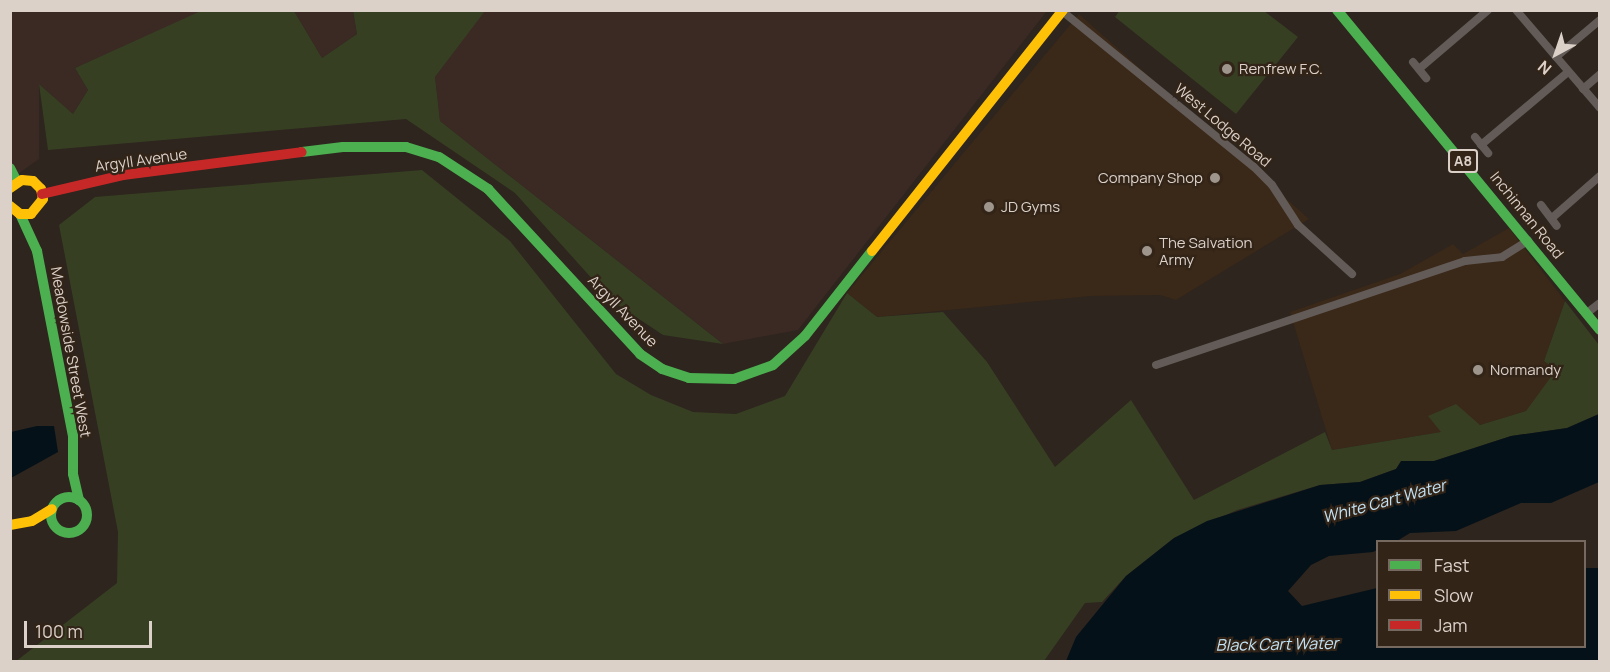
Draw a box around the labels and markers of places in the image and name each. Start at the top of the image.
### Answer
place label: Renfrew F.C. [1239,60,1323,78]
marker: Renfrew F.C. [1220,62,1234,76]
place label: Company Shop [1098,169,1203,187]
marker: Company Shop [1208,171,1222,185]
place label: JD Gyms [1001,198,1060,216]
marker: JD Gyms [982,200,996,214]
place label: The Salvation Army [1159,233,1253,268]
marker: The Salvation Army [1140,244,1154,258]
place label: Normandy [1490,361,1561,379]
marker: Normandy [1471,363,1485,377]

